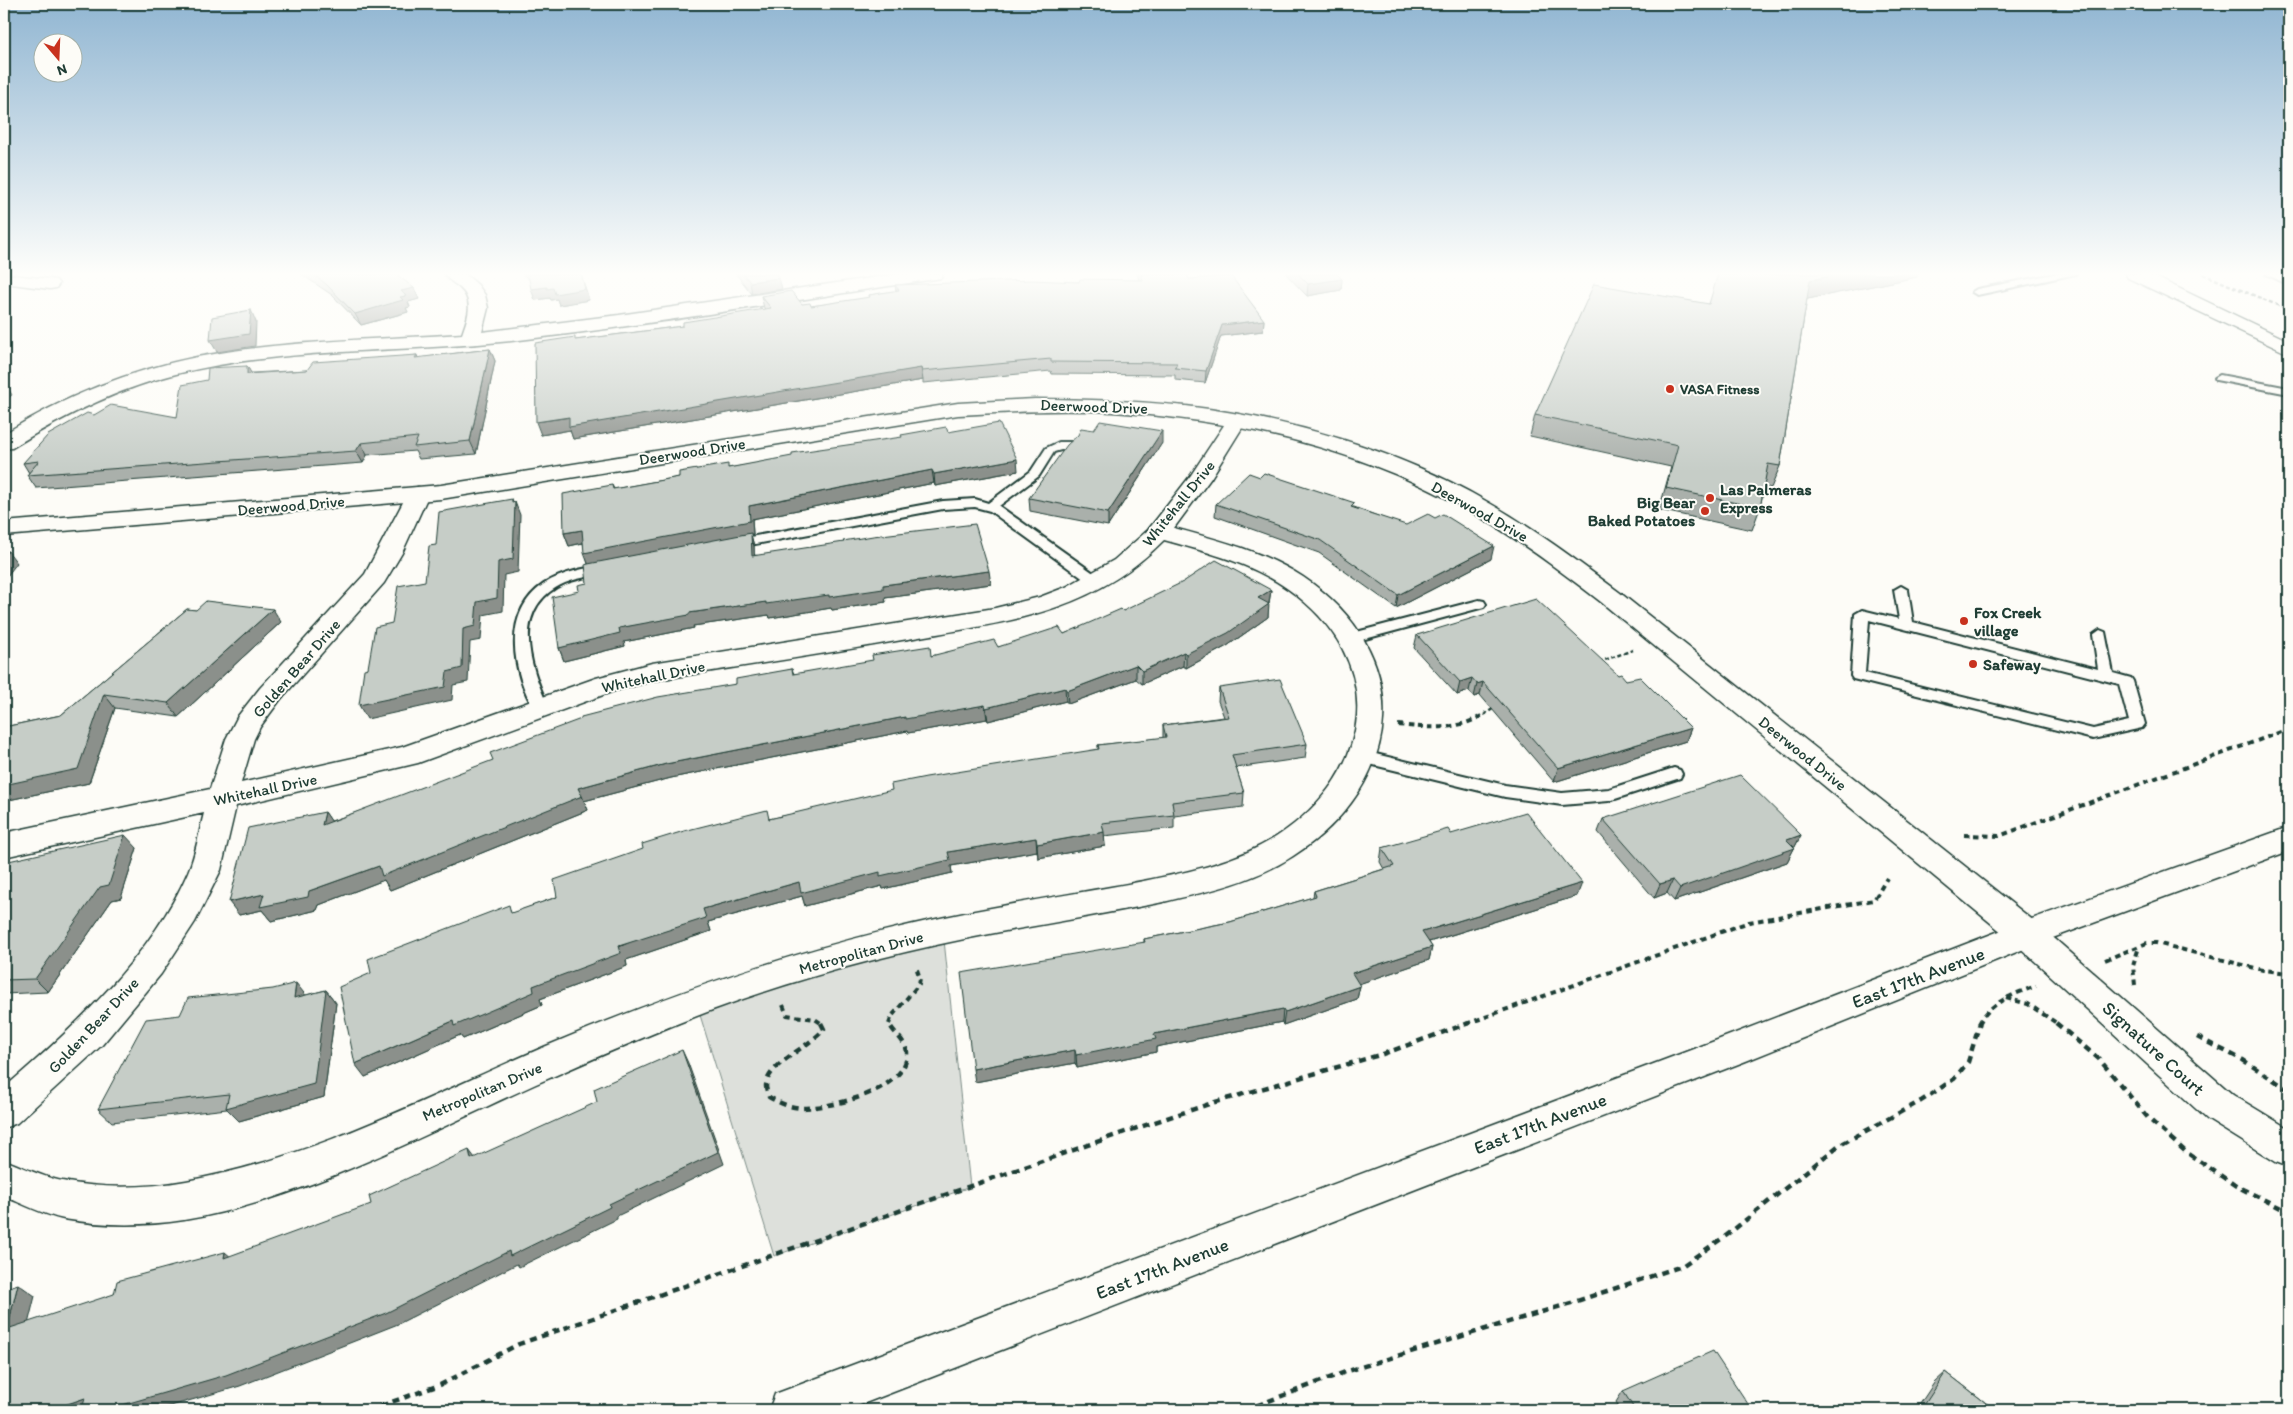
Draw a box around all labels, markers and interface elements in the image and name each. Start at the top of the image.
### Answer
north arrow [32,32,82,82]
text: N [55,60,69,79]
place label: VASA Fitness [1680,381,1759,398]
marker: VASA Fitness [1664,383,1676,395]
street label: Deerwood Drive [1040,395,1148,418]
street label: Deerwood Drive [637,434,747,469]
street label: Whitehall Drive [1138,456,1219,550]
street label: Deerwood Drive [1428,477,1532,546]
place label: Las Palmeras Express [1720,480,1812,518]
street label: Deerwood Drive [236,491,346,520]
marker: Las Palmeras Express [1704,492,1716,504]
place label: Big Bear Baked Potatoes [1588,493,1696,530]
marker: Big Bear Baked Potatoes [1699,505,1711,517]
place label: Fox Creek village [1974,603,2042,641]
street label: Golden Bear Drive [248,615,345,721]
marker: Fox Creek village [1958,615,1970,627]
place label: Safeway [1983,655,2041,675]
street label: Whitehall Drive [600,656,707,697]
marker: Safeway [1967,658,1979,670]
street label: Deerwood Drive [1755,712,1851,795]
street label: Whitehall Drive [212,769,319,810]
street label: Metropolitan Drive [797,927,925,978]
street label: East 17th Avenue [1849,942,1988,1013]
street label: Golden Bear Drive [44,973,143,1077]
street label: Signature Court [2098,996,2210,1100]
street label: Metropolitan Drive [419,1058,545,1125]
street label: East 17th Avenue [1471,1088,1610,1159]
street label: East 17th Avenue [1093,1233,1232,1304]

